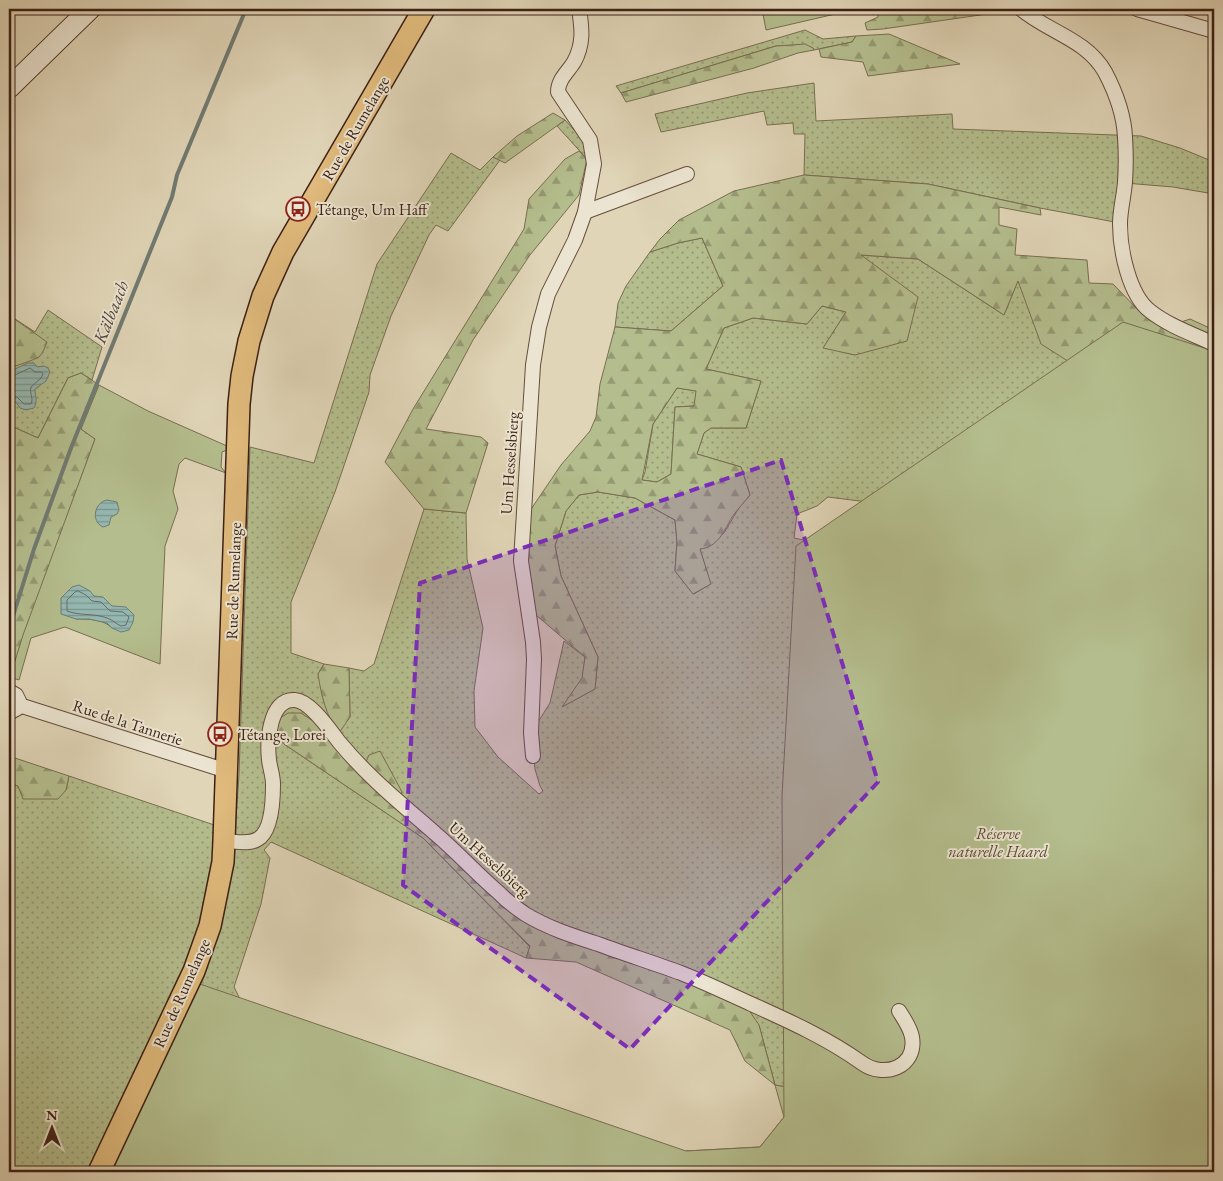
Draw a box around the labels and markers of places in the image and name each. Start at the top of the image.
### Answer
bus stop icon: Tétange, Um Haff [285,196,311,222]
place label: Tétange, Um Haff [316,199,429,220]
bus stop icon: Tétange, Lorei [207,721,233,747]
place label: Tétange, Lorei [238,724,326,745]

